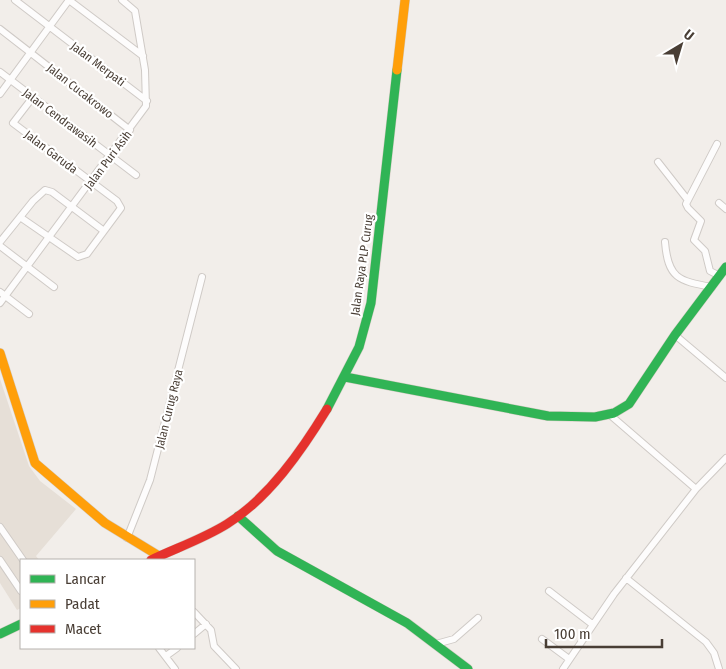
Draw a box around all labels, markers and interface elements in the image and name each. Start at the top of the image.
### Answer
north arrow [656,20,706,70]
text: U [680,26,697,44]
street label: Jalan Merpati [68,39,128,89]
street label: Jalan Cucakrowo [44,61,116,121]
street label: Jalan Cendrawasih [20,86,100,150]
street label: Jalan Garuda [22,128,80,177]
street label: Jalan Puri Asih [81,128,135,192]
street label: Jalan Raya PLP Curug [348,213,376,317]
street label: Jalan Curug Raya [152,368,186,450]
legend [20,559,195,649]
text: Lancar [65,570,106,588]
text: Padat [65,595,100,613]
scale bar [546,616,662,648]
text: Macet [65,620,102,638]
text: 100 m [554,625,591,643]

